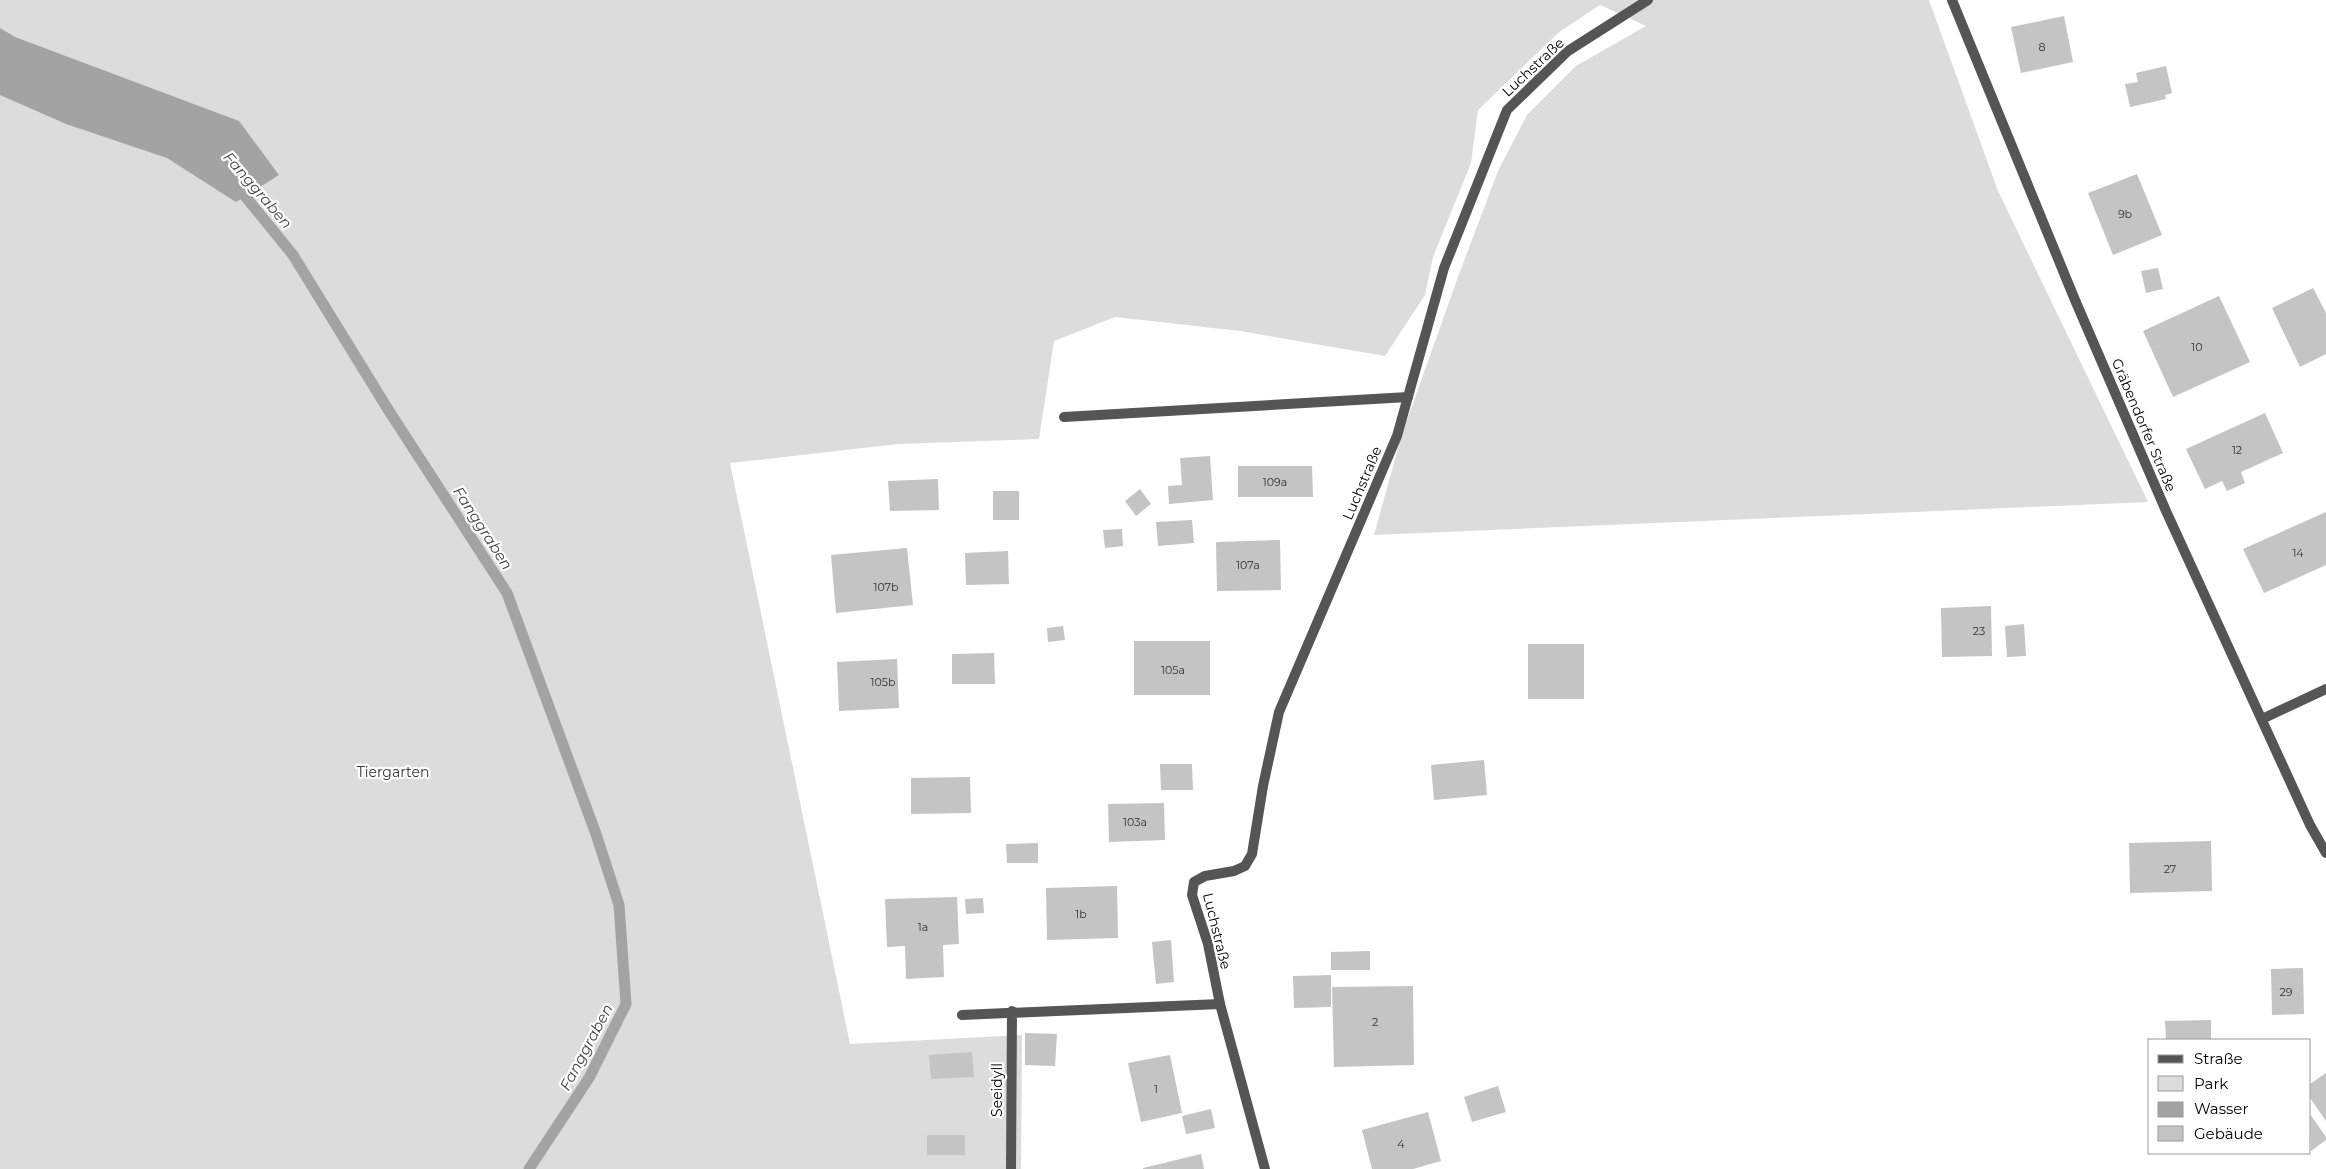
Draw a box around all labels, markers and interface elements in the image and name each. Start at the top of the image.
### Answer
street label: Luchstraße [1498,34,1568,100]
house number: 8 [2038,40,2046,54]
water label: Fanggraben [220,148,296,232]
house number: 9b [2118,207,2132,221]
house number: 10 [2191,340,2203,354]
street label: Gräbendorfer Straße [2108,356,2180,494]
street label: Luchstraße [1338,443,1386,523]
house number: 12 [2232,443,2242,457]
house number: 109a [1263,475,1287,489]
water label: Fanggraben [449,483,517,573]
house number: 14 [2292,546,2304,560]
house number: 107a [1236,558,1260,572]
house number: 107b [873,580,899,594]
house number: 23 [1973,624,1985,638]
house number: 105a [1161,663,1185,677]
house number: 105b [871,675,895,689]
park label: Tiergarten [357,763,429,781]
house number: 103a [1123,815,1147,829]
house number: 27 [2164,862,2176,876]
street label: Luchstraße [1199,891,1235,971]
house number: 1b [1075,907,1087,921]
house number: 1a [918,920,928,934]
house number: 29 [2280,985,2293,999]
water label: Fanggraben [555,1000,617,1094]
house number: 2 [1372,1015,1378,1029]
legend [2148,1039,2311,1154]
text: Straße [2194,1049,2243,1068]
street label: Seeidyll [988,1063,1006,1117]
text: Park [2194,1074,2228,1093]
house number: 1 [1154,1082,1158,1096]
text: Wasser [2194,1099,2248,1118]
text: Gebäude [2194,1124,2263,1143]
house number: 4 [1397,1137,1405,1151]

